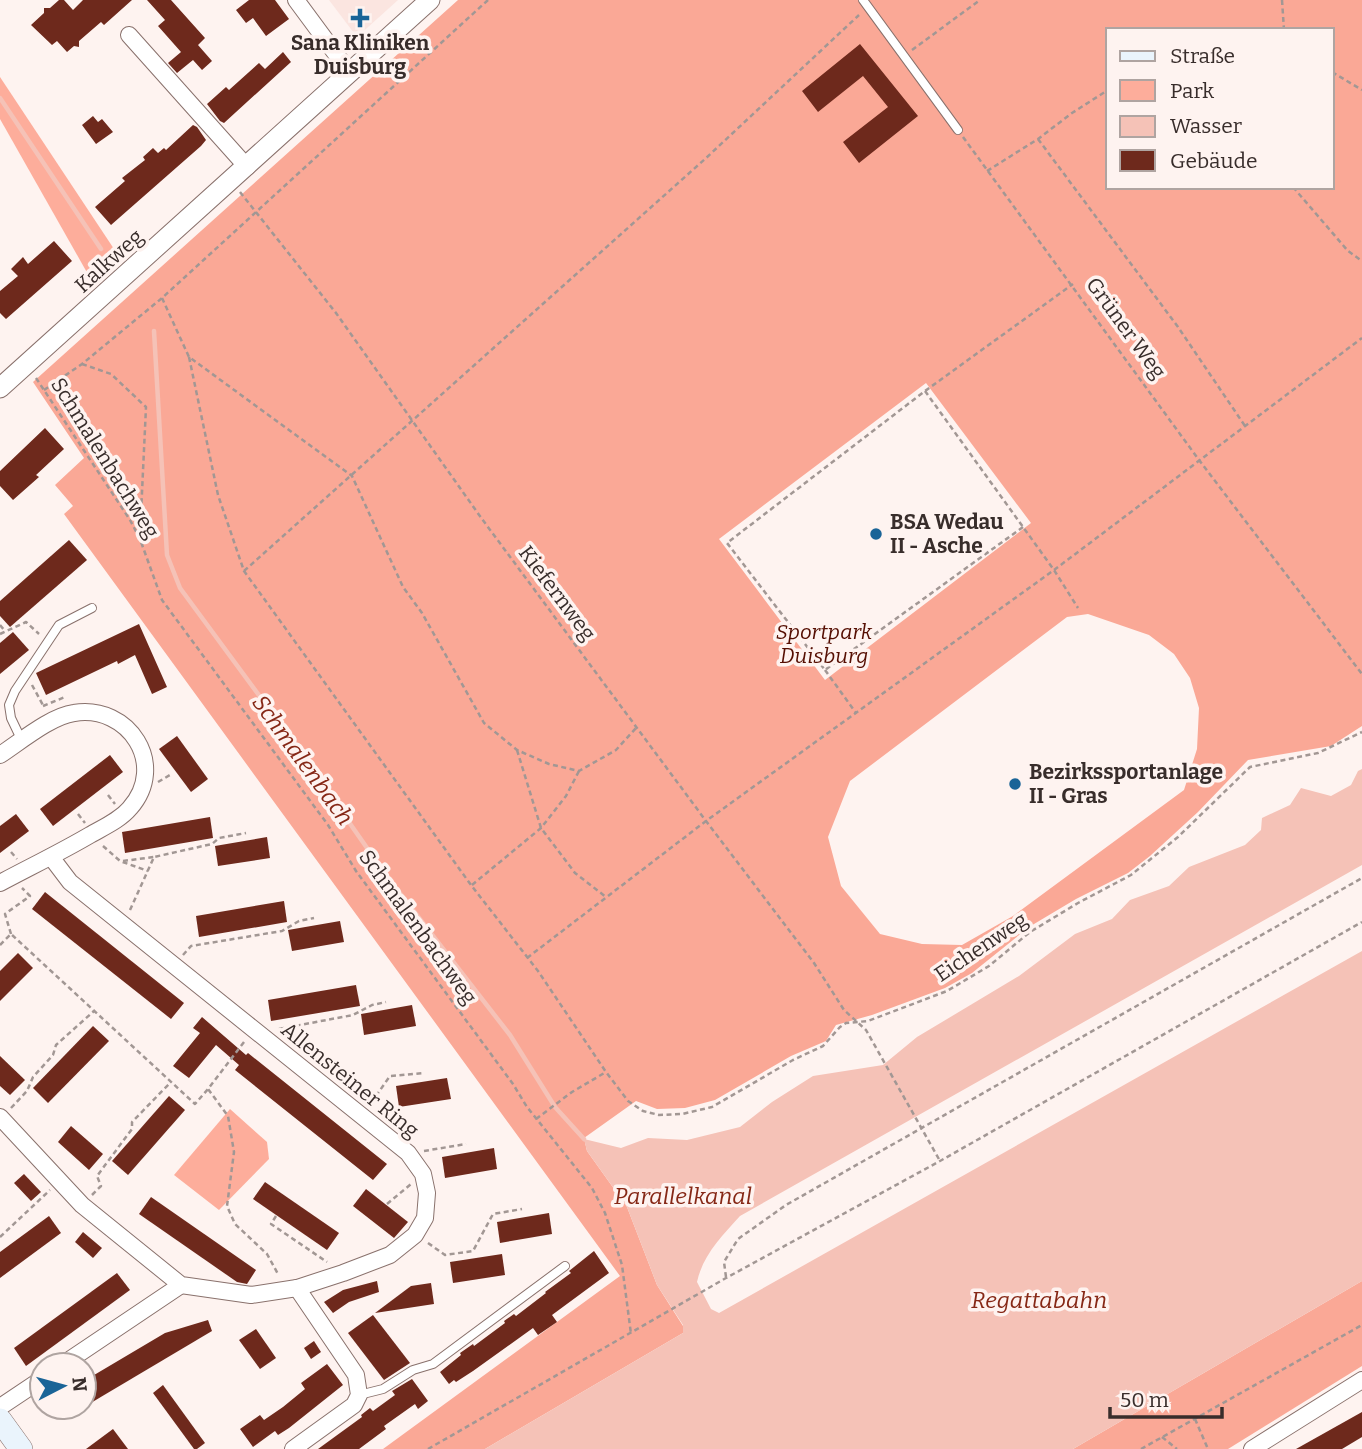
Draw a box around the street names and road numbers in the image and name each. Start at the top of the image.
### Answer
street label: Kalkweg [70,223,149,298]
street label: Grüner Weg [1080,272,1172,384]
street label: Schmalenbachweg [45,373,165,543]
street label: Kiefernweg [513,540,601,646]
street label: Schmalenbachweg [353,845,483,1009]
street label: Eichenweg [930,906,1033,988]
street label: Allensteiner Ring [276,1017,424,1144]

